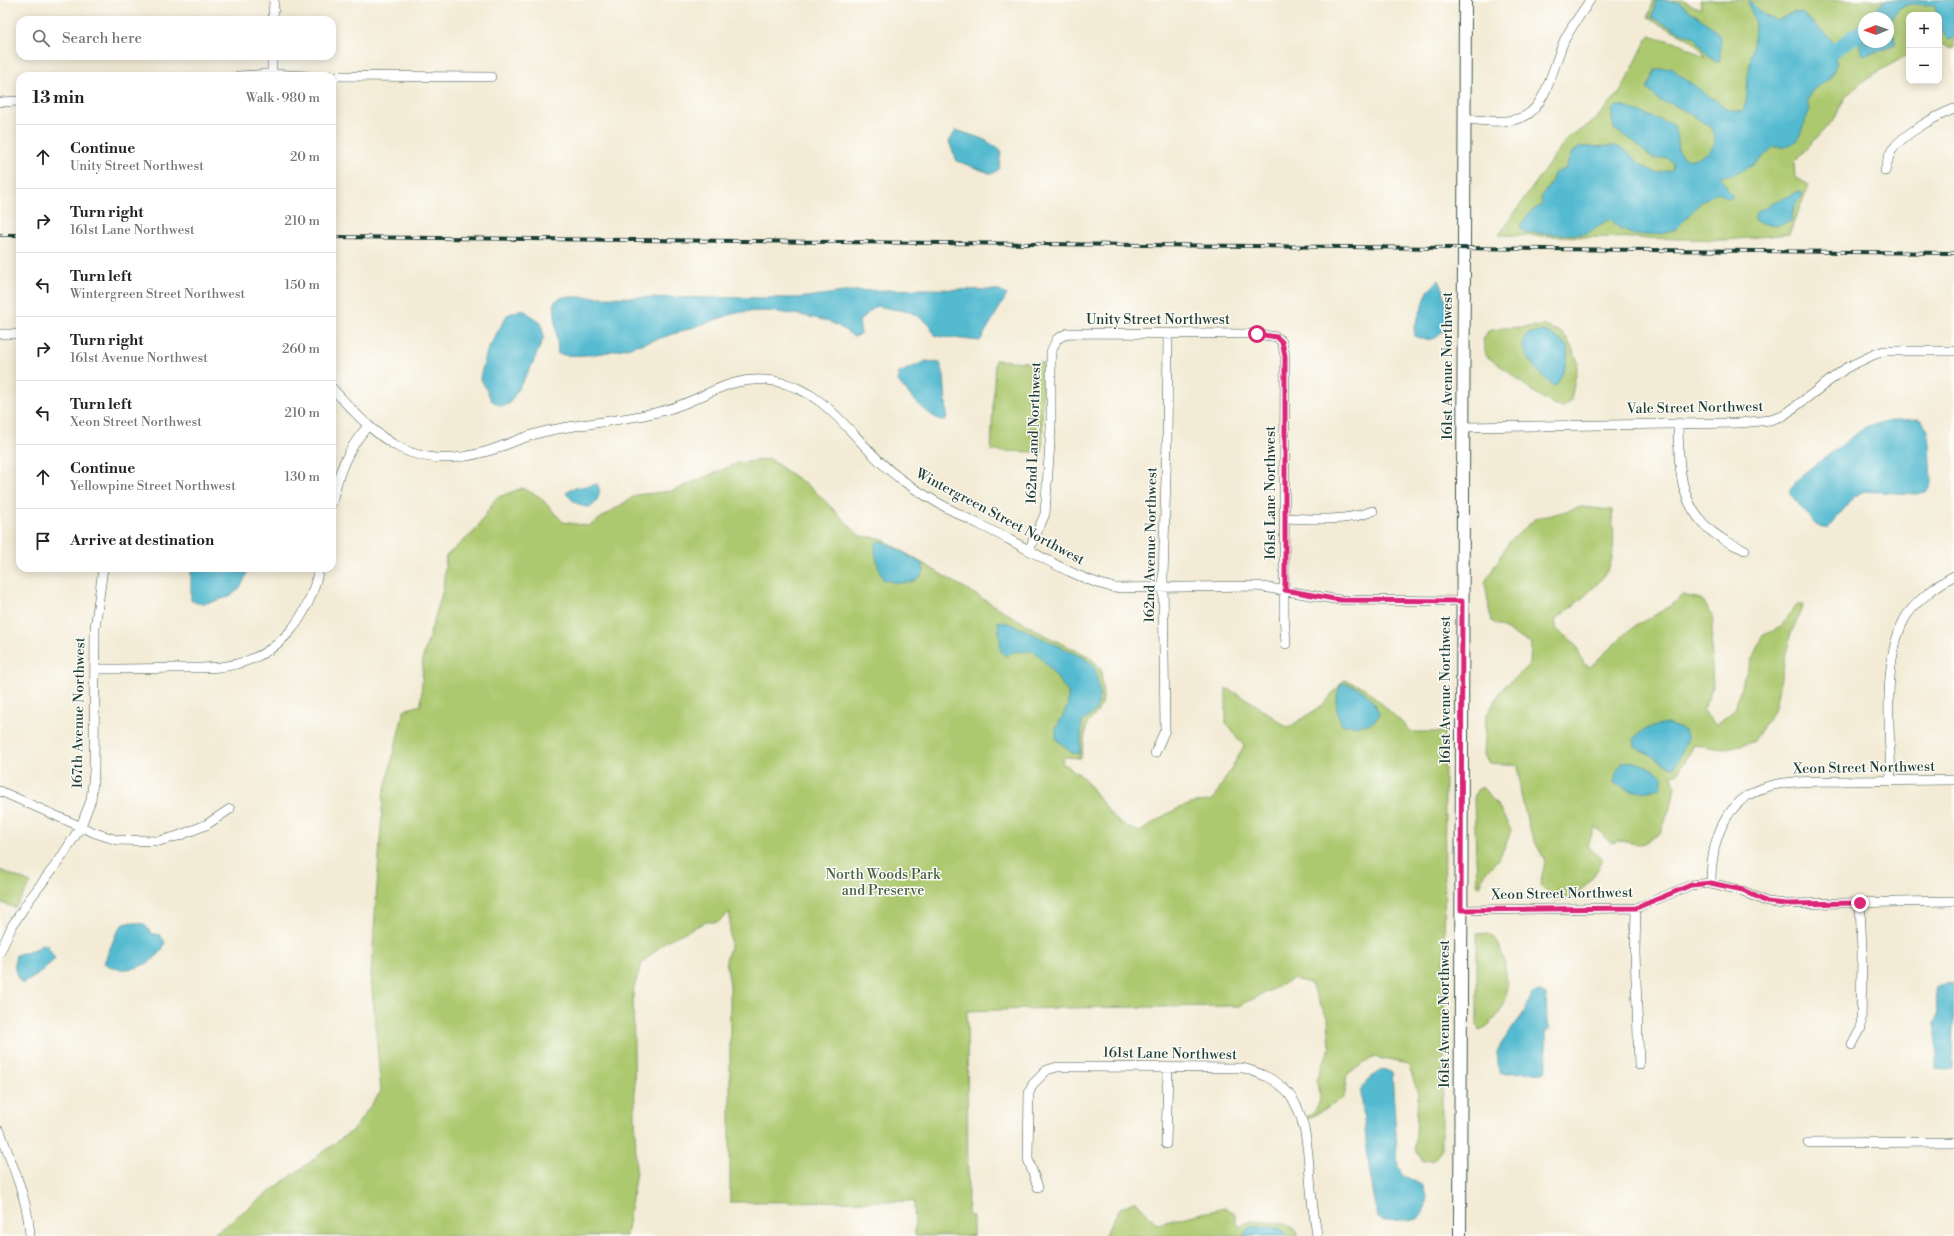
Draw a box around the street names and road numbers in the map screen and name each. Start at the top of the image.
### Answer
street label: 161st Avenue Northwest [1439,292,1457,440]
street label: Unity Street Northwest [1086,311,1230,329]
street label: 162nd Land Northwest [1023,361,1045,505]
street label: Vale Street Northwest [1626,398,1764,418]
street label: 161st Lane Northwest [1262,426,1280,560]
street label: Wintergreen Street Northwest [912,464,1088,569]
street label: 162nd Avenue Northwest [1141,467,1161,623]
street label: 161st Avenue Northwest [1437,616,1455,764]
street label: 167th Avenue Northwest [69,637,89,789]
street label: Xeon Street Northwest [1792,758,1935,778]
street label: Xeon Street Northwest [1490,884,1633,904]
street label: 161st Avenue Northwest [1436,940,1454,1088]
street label: 161st Lane Northwest [1103,1044,1237,1064]

